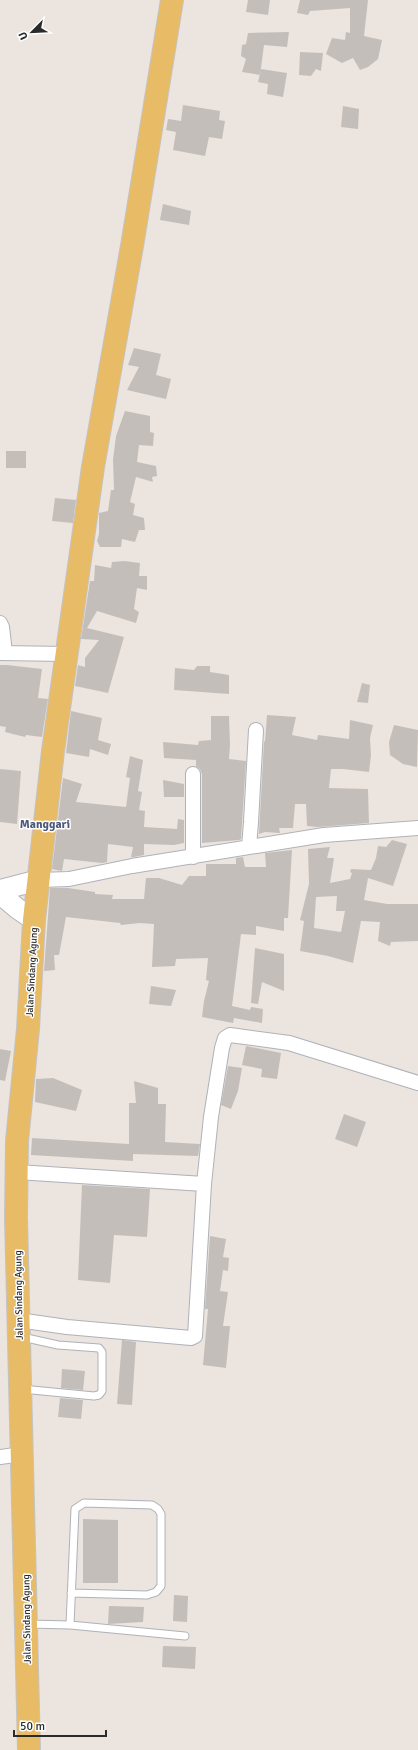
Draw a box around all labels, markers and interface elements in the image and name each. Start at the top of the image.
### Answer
north arrow [12,12,52,52]
text: U [16,30,31,42]
district label: Manggari [20,817,70,832]
street label: Jalan Sindang Agung [24,927,40,1017]
street label: Jalan Sindang Agung [12,1250,26,1340]
street label: Jalan Sindang Agung [20,1574,34,1664]
scale bar [14,1712,106,1738]
text: 50 m [20,1719,45,1734]

